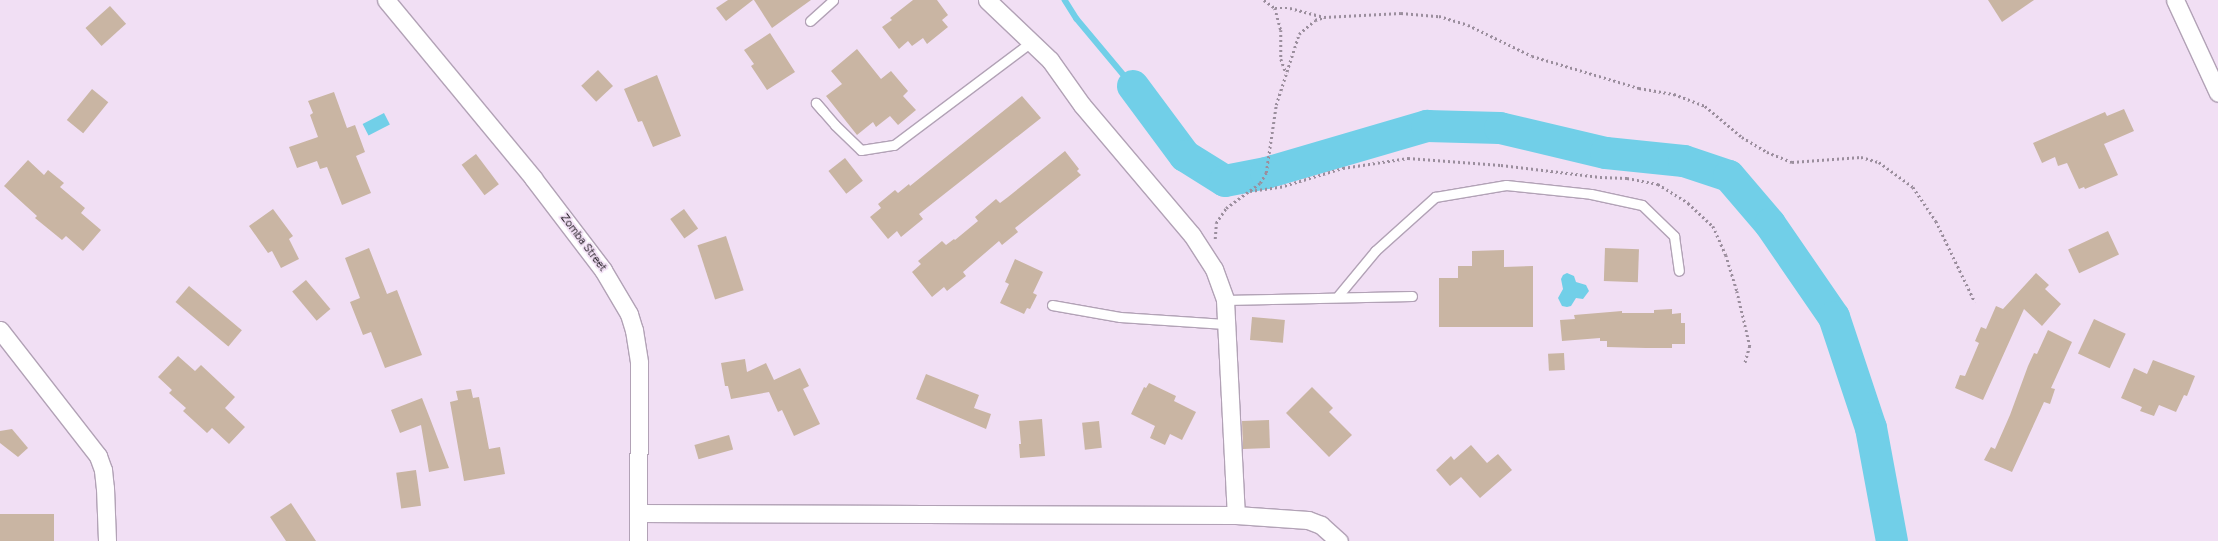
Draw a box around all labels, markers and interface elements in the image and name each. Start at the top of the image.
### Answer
street label: Zomba Street [557,212,609,274]

